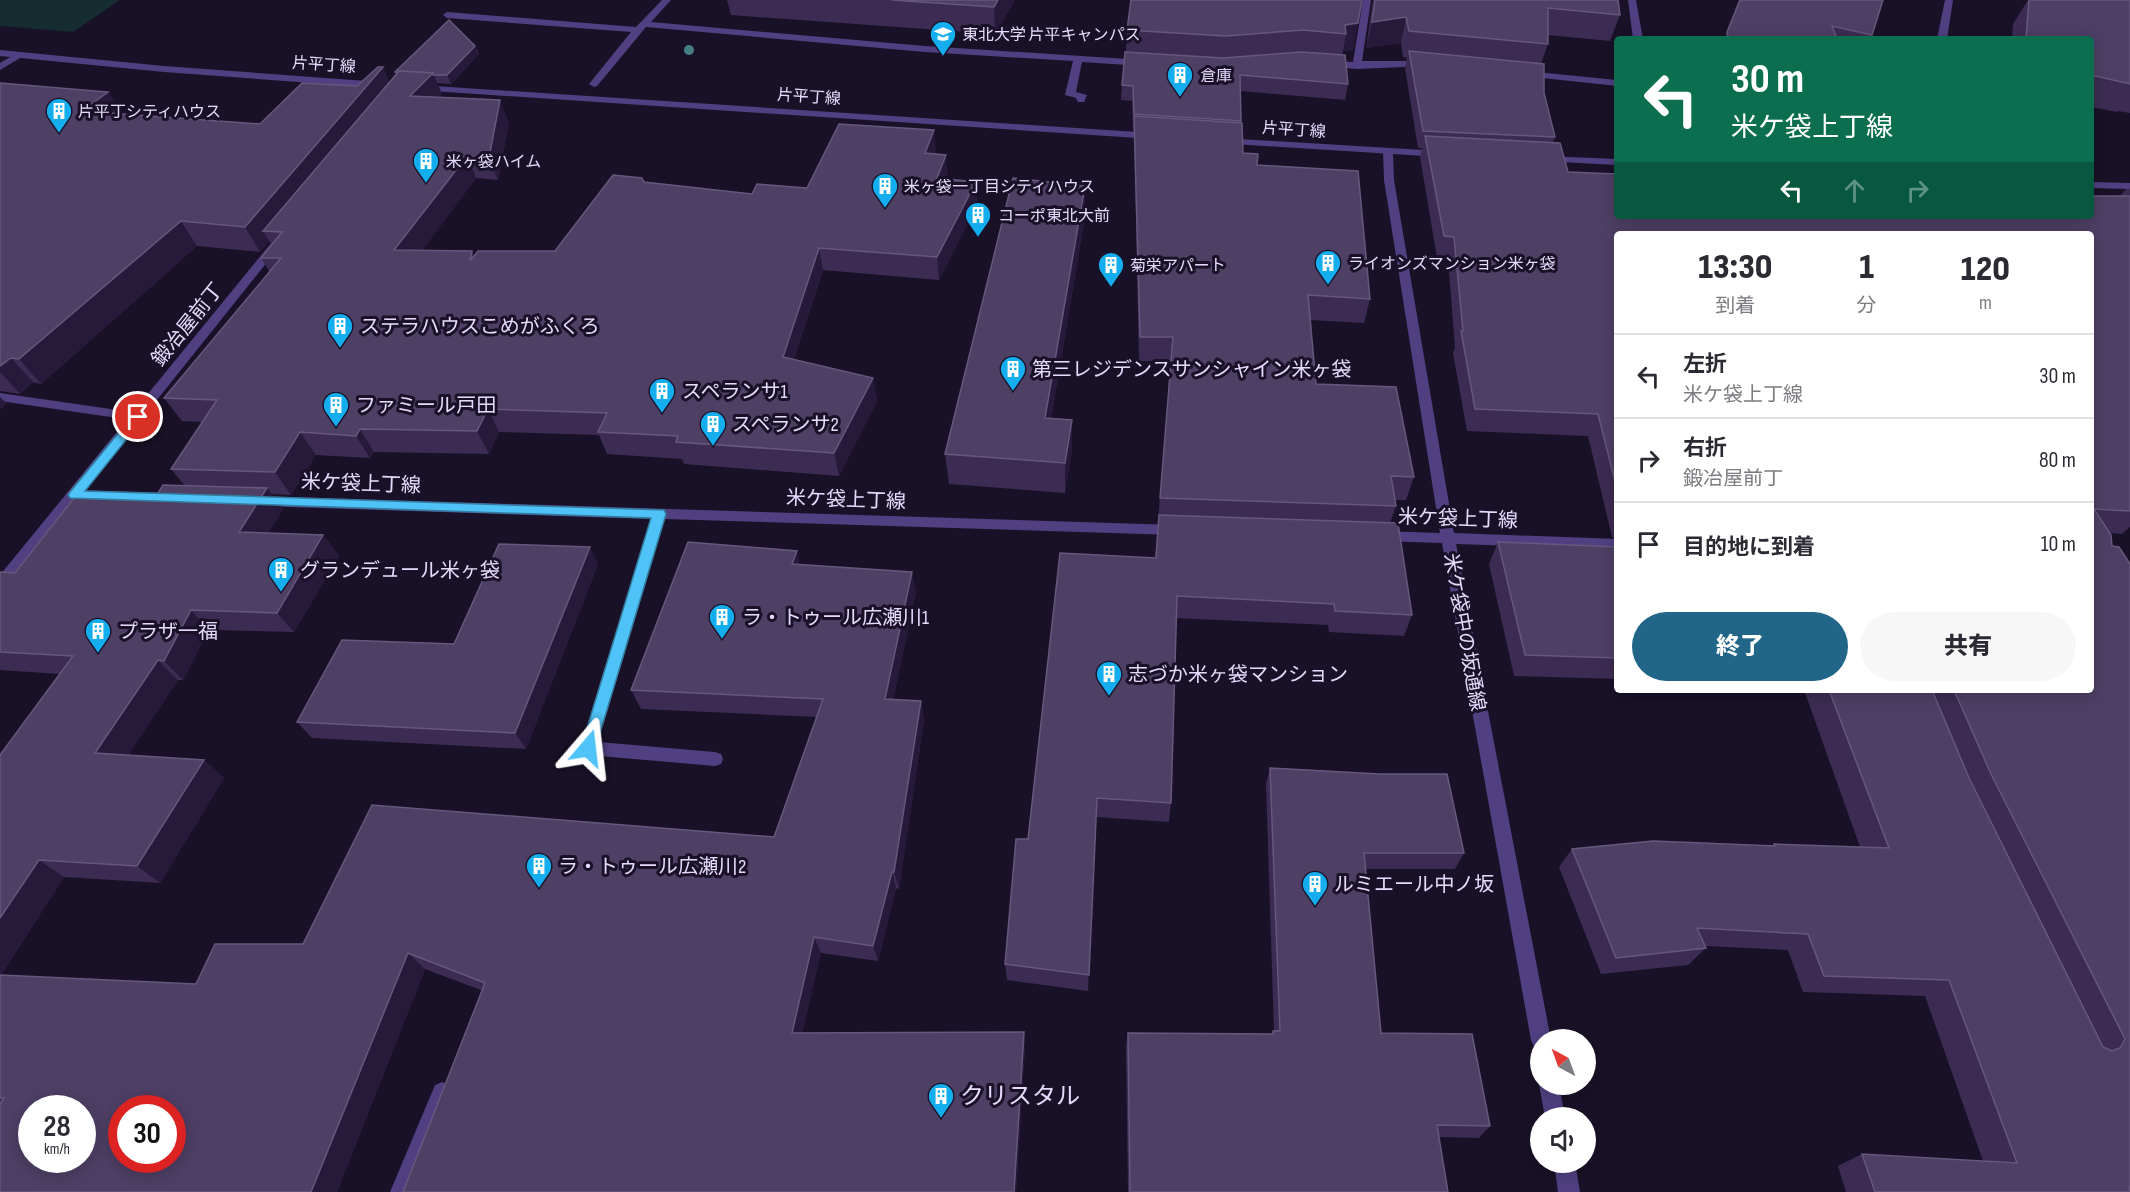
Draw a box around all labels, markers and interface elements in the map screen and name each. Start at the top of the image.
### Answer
school or university icon: 東北大学 片平キャンパス [928,19,958,57]
place label: 東北大学 片平キャンパス [962,26,1141,45]
street label: 片平丁線 [291,54,356,77]
text: 30 m [1731,54,1804,105]
building icon: 倉庫 [1165,60,1195,98]
icon: left [1632,60,1710,138]
place label: 倉庫 [1200,67,1232,86]
street label: 片平丁線 [776,86,841,109]
building icon: 片平丁シティハウス [44,96,74,134]
place label: 片平丁シティハウス [78,103,221,122]
text: 米ケ袋上丁線 [1731,112,1893,144]
street label: 片平丁線 [1261,119,1326,142]
building icon: 米ヶ袋ハイム [411,146,441,184]
place label: 米ヶ袋ハイム [446,153,541,172]
building icon: 米ヶ袋一丁目シティハウス [870,171,900,209]
icon: left [1775,174,1808,207]
icon: ahead [1838,174,1871,207]
icon: right [1901,174,1934,207]
place label: 米ヶ袋一丁目シティハウス [904,178,1095,197]
building icon: コーポ東北大前 [963,200,993,238]
place label: コーポ東北大前 [998,207,1110,226]
text: 13:30 [1698,246,1772,289]
text: 1 [1859,246,1874,289]
building icon: ライオンズマンション米ヶ袋 [1313,248,1343,286]
text: 120 [1961,248,2010,291]
building icon: 菊栄アパート [1096,250,1126,288]
place label: ライオンズマンション米ヶ袋 [1348,255,1556,274]
place label: 菊栄アパート [1130,257,1226,276]
street label: 鍛冶屋前丁 [147,278,229,371]
text: m [1979,291,1992,315]
text: 到着 [1715,294,1755,318]
text: 分 [1857,294,1877,318]
building icon: ステラハウスこめがふくろ [325,311,355,349]
place label: ステラハウスこめがふくろ [360,315,600,339]
text: 左折 [1683,351,1727,378]
building icon: 第三レジデンスサンシャイン米ヶ袋 [998,354,1028,392]
place label: 第三レジデンスサンシャイン米ヶ袋 [1032,358,1352,382]
icon: left [1632,360,1665,393]
text: 30 m [2039,363,2076,390]
building icon: スペランサ1 [647,376,677,414]
place label: スペランサ1 [682,380,788,404]
text: 米ケ袋上丁線 [1683,383,1803,407]
building icon: ファミール戸田 [321,390,351,428]
pin [112,391,163,442]
place label: ファミール戸田 [356,394,496,418]
icon: arrive [121,400,154,433]
building icon: スペランサ2 [698,409,728,447]
place label: スペランサ2 [732,413,839,437]
text: 右折 [1683,435,1727,462]
icon: right [1632,444,1665,477]
text: 80 m [2039,447,2076,474]
text: 鍛冶屋前丁 [1683,467,1783,491]
street label: 米ケ袋上丁線 [301,470,421,498]
street label: 米ケ袋上丁線 [786,486,906,514]
street label: 米ケ袋上丁線 [1398,505,1518,533]
icon: arrive [1632,528,1665,561]
text: 10 m [2041,531,2076,558]
text: 目的地に到着 [1683,534,1815,561]
street label: 米ケ袋中の坂通線 [1438,551,1490,713]
building icon: グランデュール米ヶ袋 [266,555,296,593]
place label: グランデュール米ヶ袋 [300,559,500,583]
building icon: ラ・トゥール広瀬川1 [707,602,737,640]
place label: ラ・トゥール広瀬川1 [742,606,929,630]
button: 終了 [1632,612,1848,681]
button: 共有 [1860,612,2076,681]
building icon: プラザ一福 [83,616,113,654]
place label: プラザ一福 [118,620,218,644]
building icon: 志づか米ヶ袋マンション [1094,659,1124,697]
place label: 志づか米ヶ袋マンション [1128,663,1348,687]
position arrow [556,716,620,780]
building icon: ラ・トゥール広瀬川2 [524,851,554,889]
place label: ラ・トゥール広瀬川2 [558,855,746,879]
building icon: ルミエール中ノ坂 [1300,869,1330,907]
place label: ルミエール中ノ坂 [1334,873,1494,897]
north arrow [1530,1029,1596,1095]
map controls [1530,1029,1596,1173]
building icon: クリスタル [926,1081,956,1119]
place label: クリスタル [960,1082,1080,1111]
speed limit sign: 30 [108,1095,186,1173]
button: sound [1530,1107,1596,1173]
text: 28 [43,1109,71,1145]
text: km/h [44,1140,70,1159]

